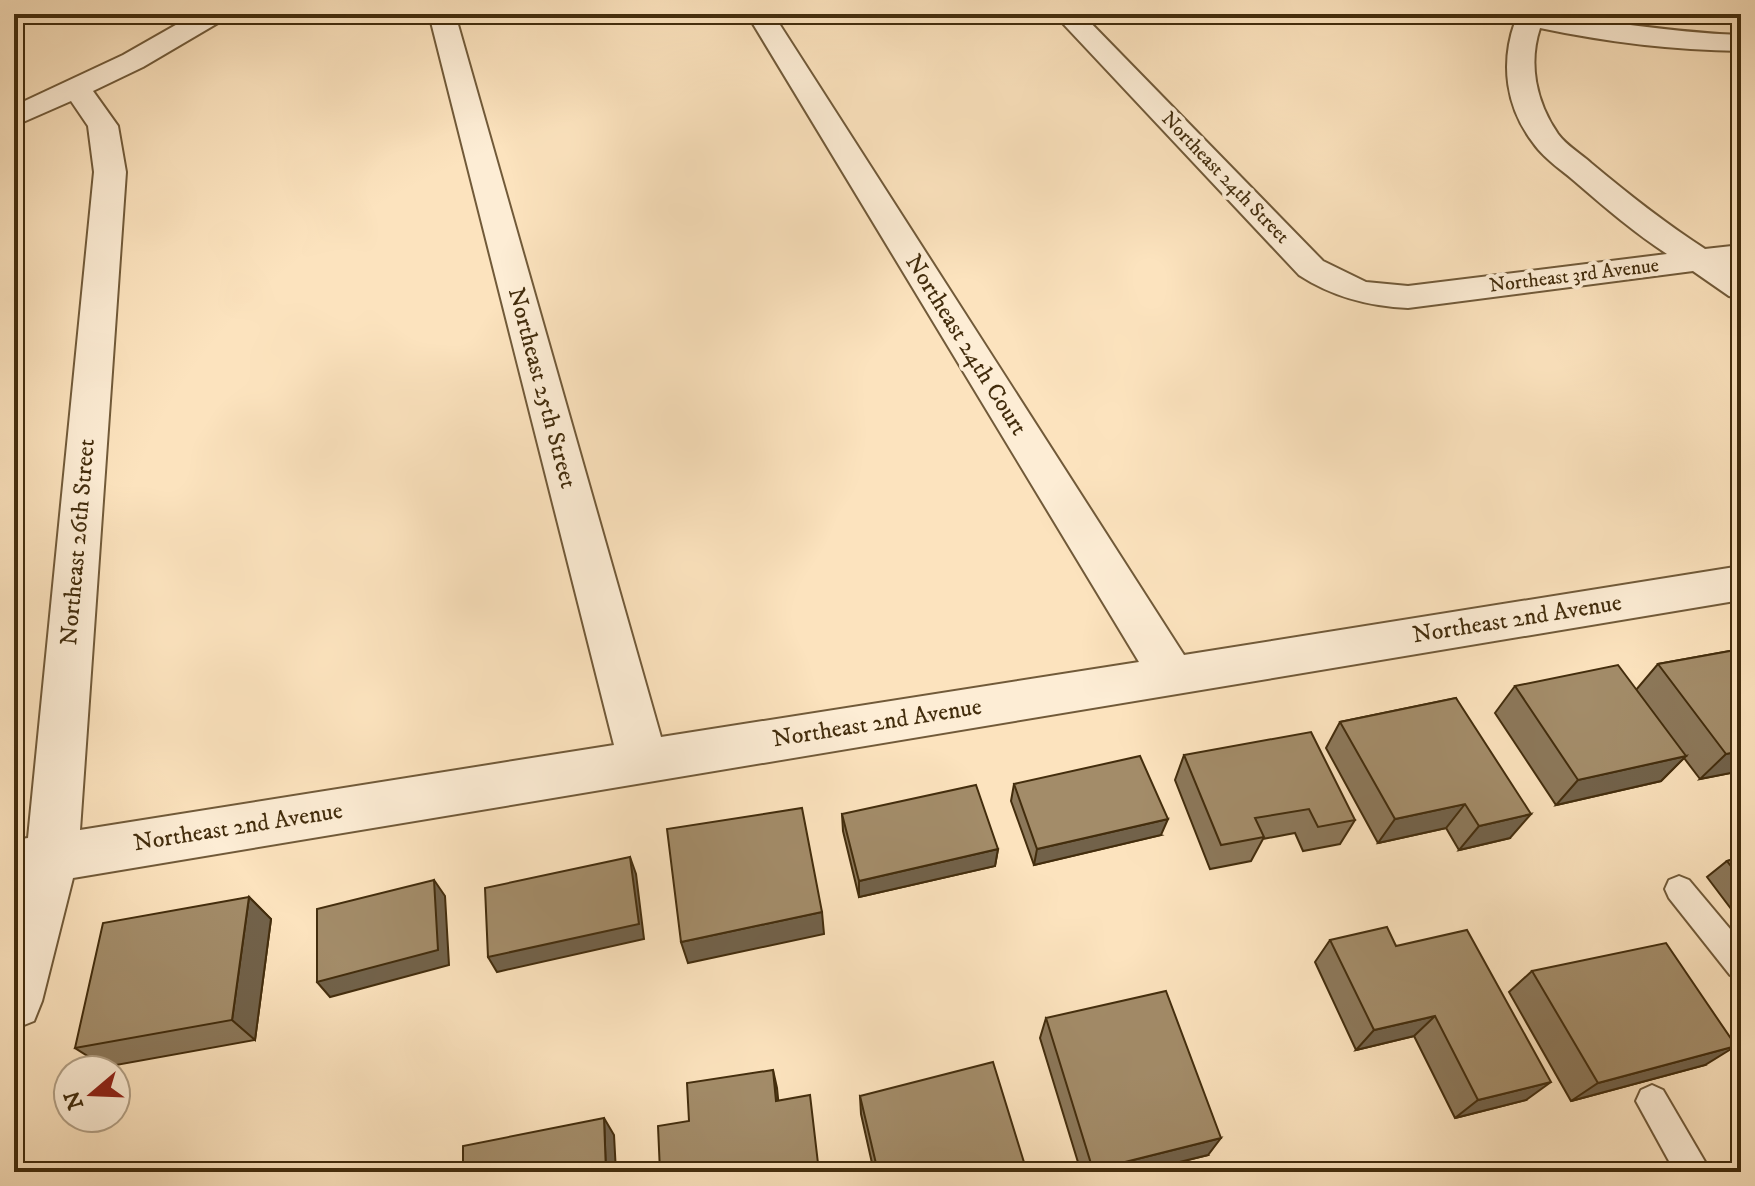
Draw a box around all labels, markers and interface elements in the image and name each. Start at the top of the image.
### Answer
street label: Northeast 24th Street [1156,107,1294,249]
street label: Northeast 24th Court [898,249,1034,441]
street label: Northeast 3rd Avenue [1488,253,1660,299]
street label: Northeast 25th Street [501,284,583,492]
street label: Northeast 26th Street [54,437,102,647]
street label: Northeast 2nd Avenue [1410,588,1624,650]
street label: Northeast 2nd Avenue [770,692,984,754]
street label: Northeast 2nd Avenue [131,796,345,858]
north arrow [52,1054,132,1134]
text: N [59,1087,90,1113]

